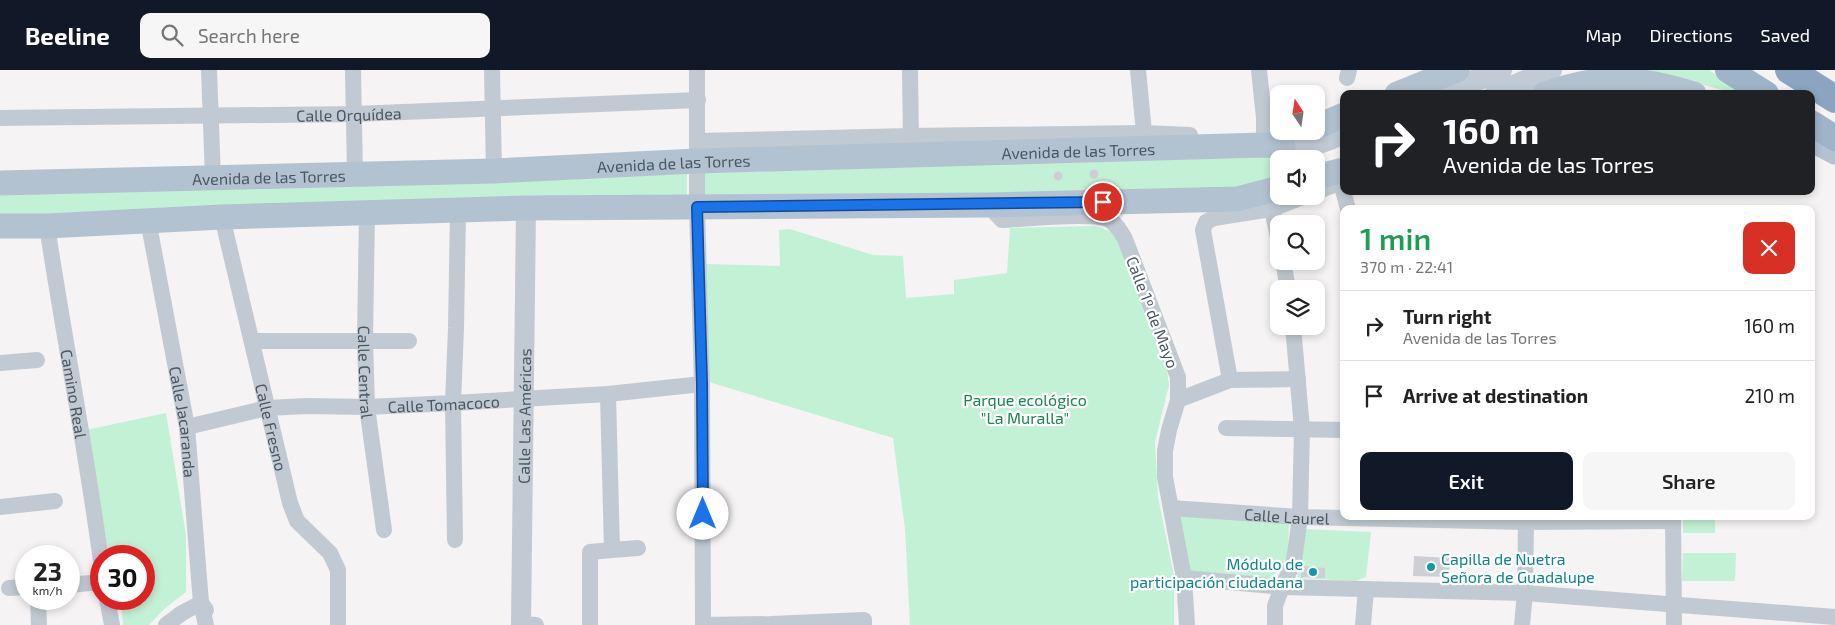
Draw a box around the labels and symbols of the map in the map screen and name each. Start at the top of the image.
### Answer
north arrow [1270,85,1325,140]
street label: Calle Orquídea [296,103,402,124]
street label: Avenida de las Torres [1001,139,1156,162]
street label: Avenida de las Torres [596,150,751,175]
street label: Avenida de las Torres [192,165,346,188]
pin [1082,181,1124,223]
street label: Calle 1º de Mayo [1123,253,1183,371]
street label: Calle Central [355,325,378,420]
street label: Camino Real [58,348,92,440]
street label: Calle Las Américas [513,348,534,484]
street label: Calle Jacaranda [166,364,200,478]
street label: Calle Fresno [252,381,292,473]
park label: Parque ecológico "La Muralla" [963,390,1087,427]
street label: Calle Tomacoco [387,391,500,416]
position arrow [676,487,728,539]
street label: Calle Laurel [1243,504,1330,527]
speed limit sign: 30 [90,545,155,610]
place label: Capilla de Nuetra Señora de Guadalupe [1441,549,1595,586]
place label: Módulo de participación ciudadana [1130,554,1303,591]
marker: Capilla de Nuetra Señora de Guadalupe [1425,561,1437,573]
marker: Módulo de participación ciudadana [1307,566,1319,578]

